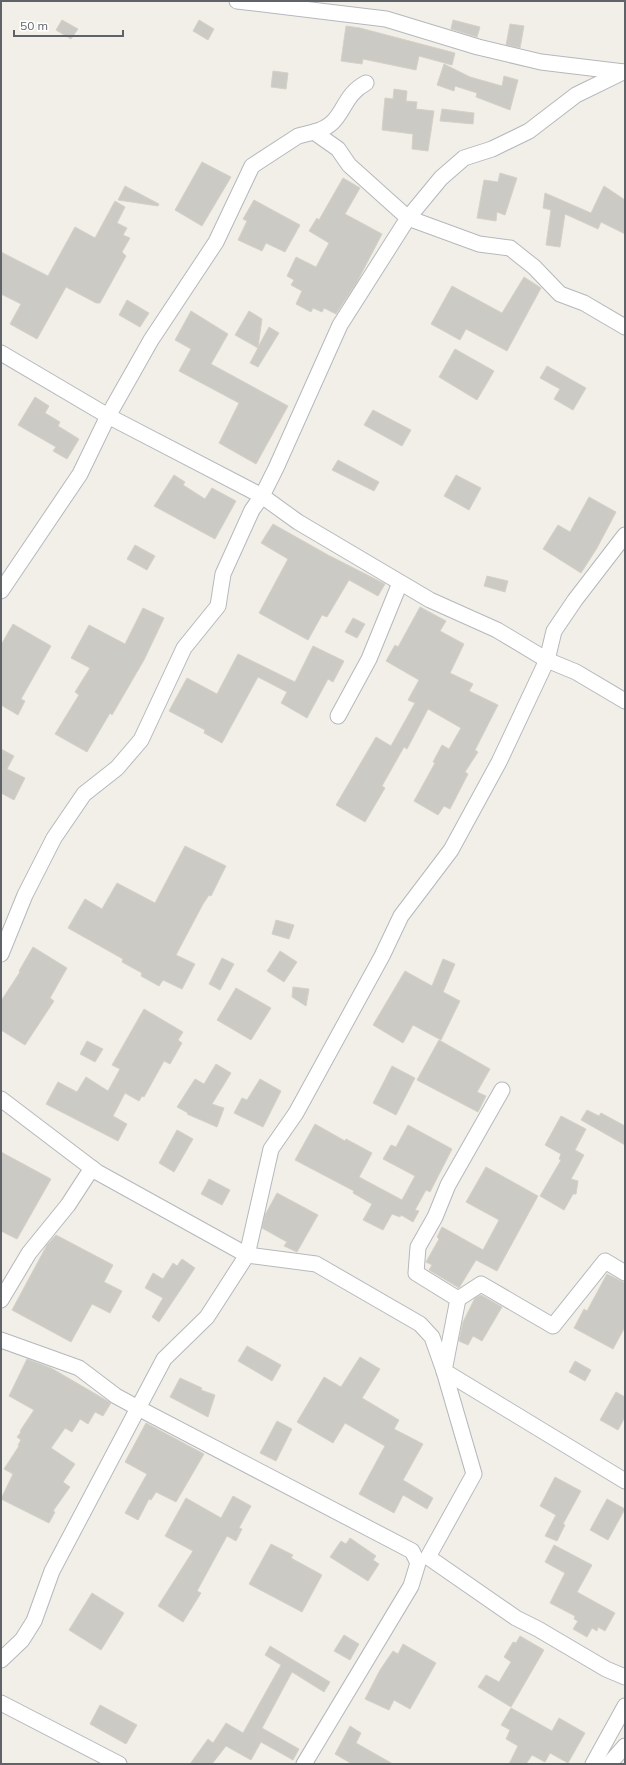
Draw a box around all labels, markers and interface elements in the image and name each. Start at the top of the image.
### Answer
scale bar [14,12,123,38]
text: 50 m [20,18,48,33]

